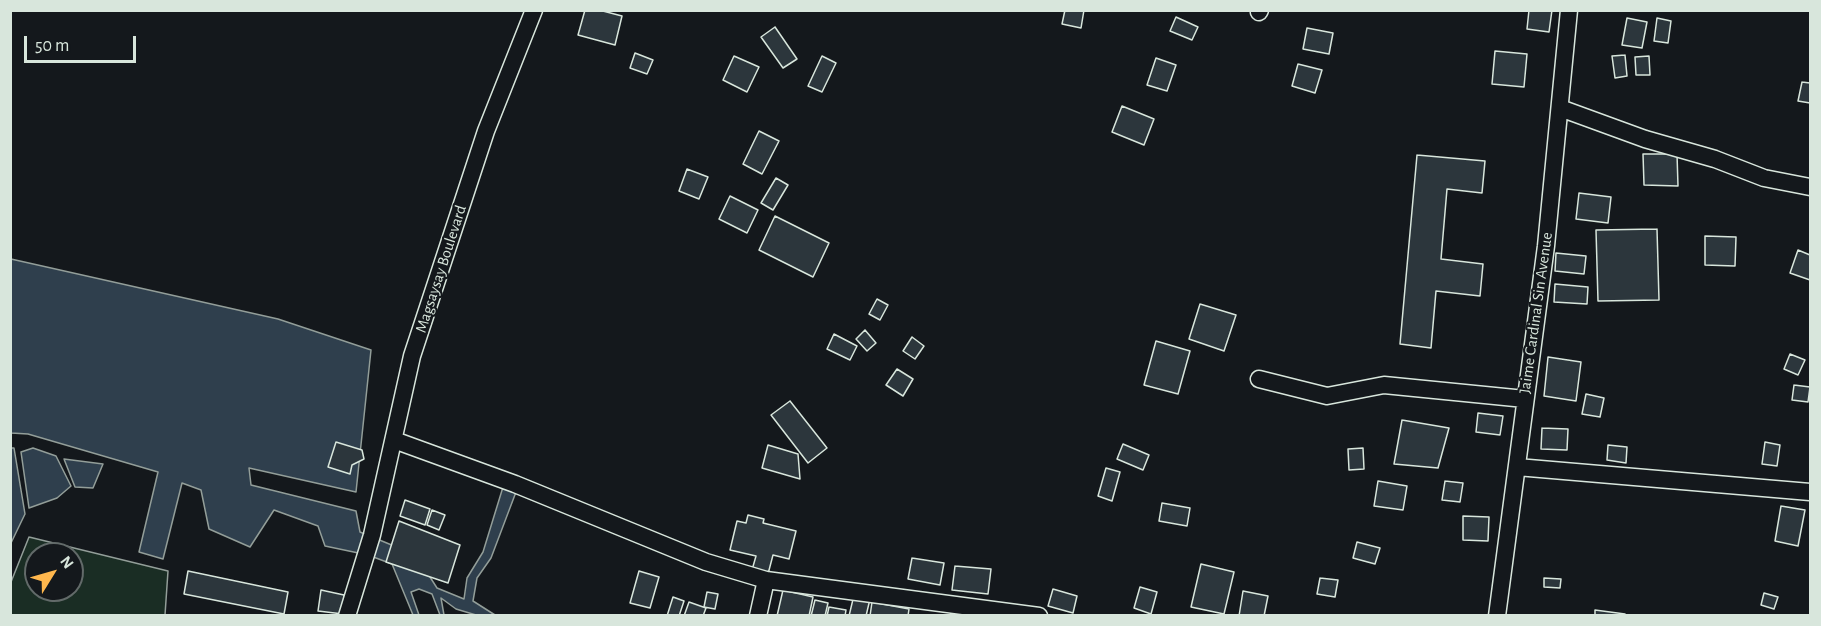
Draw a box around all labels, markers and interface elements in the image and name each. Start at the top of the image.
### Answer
scale bar [27,24,140,62]
text: 50 m [35,37,69,55]
street label: Magsaysay Boulevard [411,203,471,335]
street label: Jaime Cardinal Sin Avenue [1515,231,1557,395]
north arrow [24,542,84,602]
text: N [57,553,77,572]

